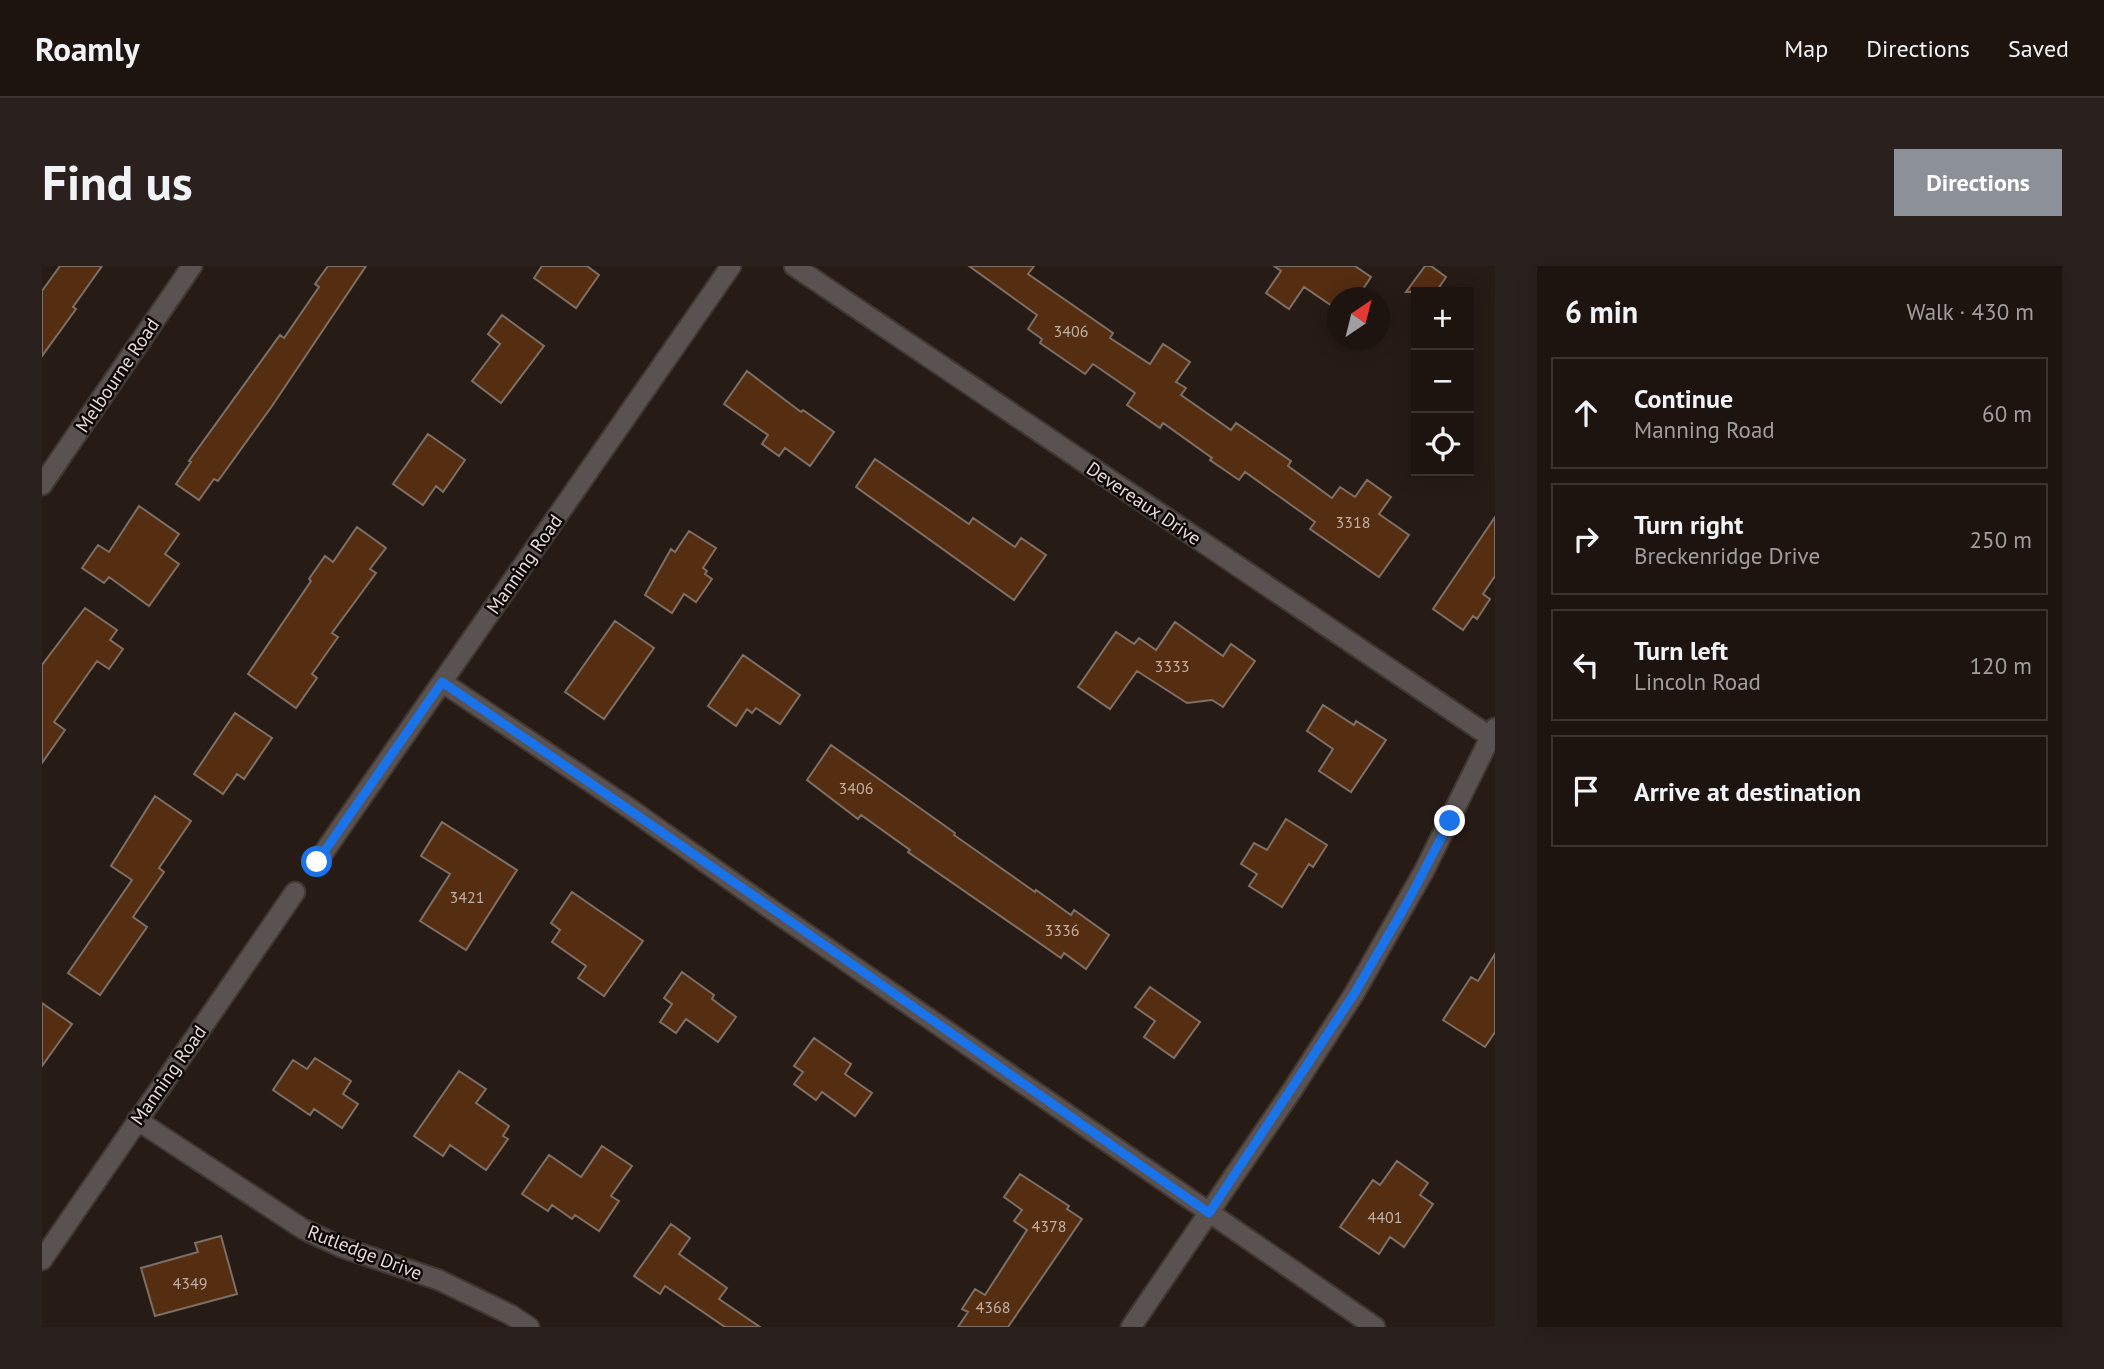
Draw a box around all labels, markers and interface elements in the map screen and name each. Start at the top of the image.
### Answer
text: Roamly [35,27,139,70]
text: Map [1784,33,1828,64]
text: Directions [1866,33,1970,64]
text: Saved [2008,33,2069,64]
button: Directions [1894,149,2062,216]
text: Find us [42,150,193,214]
north arrow [1327,287,1390,350]
map controls [1411,287,1474,476]
button: + [1411,287,1474,350]
text: 6 min [1565,292,1638,331]
text: Walk · 430 m [1907,297,2034,326]
street label: Melbourne Road [70,313,164,437]
house number: 3406 [1054,321,1088,341]
button: − [1411,350,1474,413]
text: Continue [1634,382,1733,415]
icon: ahead [1567,394,1605,432]
text: 60 m [1982,399,2032,428]
button: locate [1411,413,1474,476]
text: Manning Road [1634,415,1775,444]
street label: Devereaux Drive [1082,456,1206,550]
text: Turn right [1634,508,1743,541]
street label: Manning Road [481,510,567,618]
house number: 3318 [1336,512,1370,532]
icon: right [1567,520,1605,558]
text: 250 m [1970,525,2032,554]
text: Breckenridge Drive [1634,541,1820,570]
text: Turn left [1634,634,1728,667]
icon: left [1567,646,1605,684]
text: 120 m [1970,651,2032,680]
house number: 3333 [1155,656,1189,676]
text: Lincoln Road [1634,667,1761,696]
icon: arrive [1567,772,1605,810]
text: Arrive at destination [1634,775,1861,808]
house number: 3406 [839,778,873,798]
route end [1434,805,1465,836]
route start [301,846,332,877]
house number: 3421 [450,887,484,907]
house number: 3336 [1045,920,1079,940]
street label: Manning Road [125,1021,211,1129]
house number: 4401 [1368,1207,1402,1227]
house number: 4378 [1032,1216,1066,1236]
street label: Rutledge Drive [304,1219,426,1285]
house number: 4349 [173,1273,207,1293]
house number: 4368 [976,1297,1010,1317]

